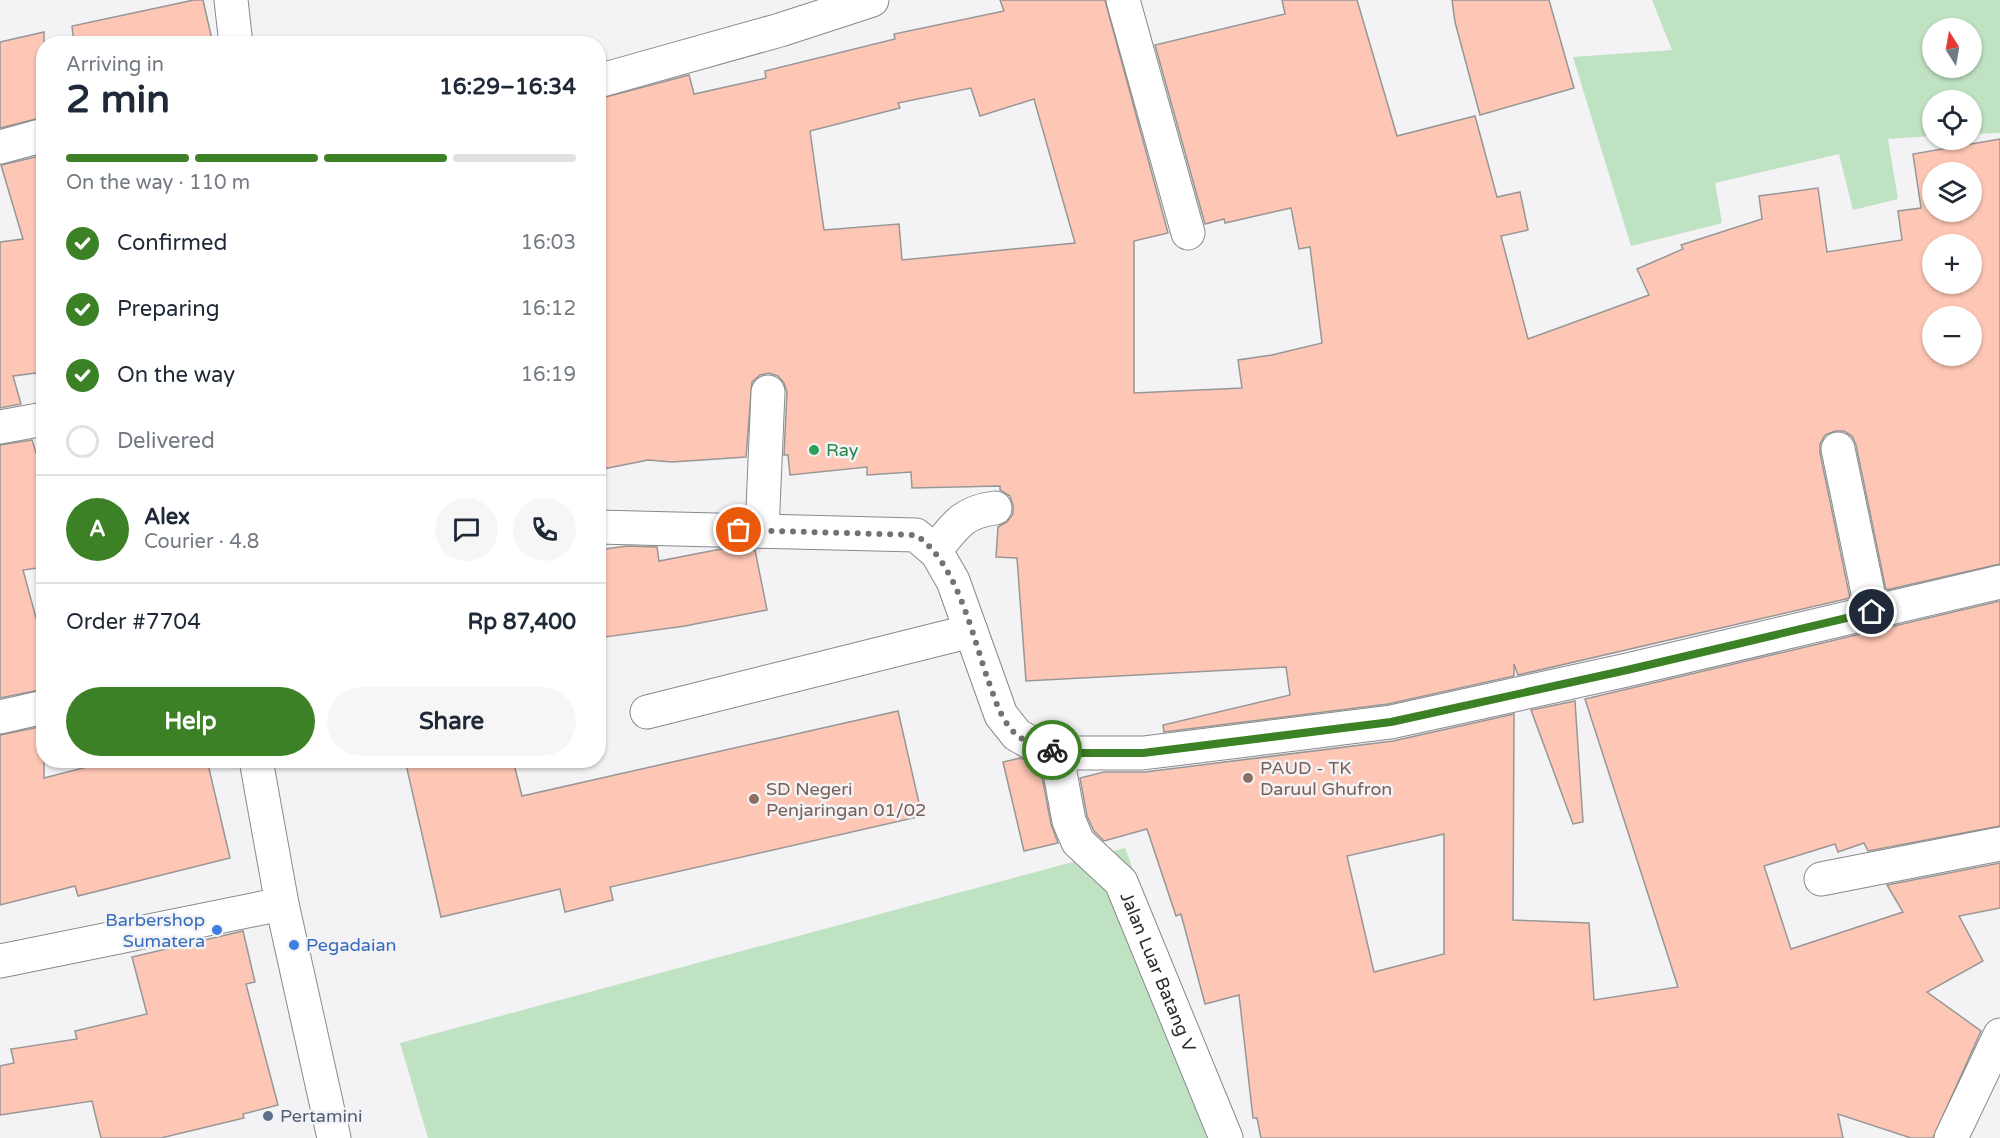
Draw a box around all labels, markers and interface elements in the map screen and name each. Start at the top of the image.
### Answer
north arrow [1922,18,1982,78]
map controls [1922,18,1982,366]
text: Arriving in [66,53,164,77]
text: 16:29–16:34 [439,74,576,100]
text: 2 min [66,76,170,123]
button: locate [1922,90,1982,150]
button: layers [1922,162,1982,222]
text: On the way · 110 m [66,171,250,195]
icon: check [66,227,99,260]
text: Confirmed [117,230,227,256]
text: 16:03 [521,231,576,255]
button: + [1922,234,1982,294]
icon: check [66,293,99,326]
text: Preparing [117,296,220,322]
text: 16:12 [521,297,576,321]
button: − [1922,306,1982,366]
icon: check [66,359,99,392]
text: On the way [117,362,235,388]
text: 16:19 [521,363,576,387]
text: Delivered [117,428,215,454]
place label: Ray [826,439,859,461]
marker: Ray [807,443,821,457]
button: chat [435,498,498,561]
button: phone [513,498,576,561]
text: Alex [144,504,190,530]
pin [713,504,764,555]
icon: bag [722,513,755,546]
text: A [89,516,106,542]
text: Courier · 4.8 [144,530,259,554]
pin [1846,586,1897,637]
icon: home [1855,595,1888,628]
text: Order #7704 [66,609,201,635]
text: Rp 87,400 [467,609,576,635]
button: Help [66,687,315,756]
button: Share [327,687,576,756]
courier [1022,720,1082,780]
icon: bike [1036,734,1069,767]
place label: PAUD - TK Daruul Ghufron [1260,757,1392,800]
marker: PAUD - TK Daruul Ghufron [1241,771,1255,785]
place label: SD Negeri Penjaringan 01/02 [766,778,926,821]
marker: SD Negeri Penjaringan 01/02 [747,792,761,806]
street label: Jalan Luar Batang V [1115,889,1201,1056]
place label: Barbershop Sumatera [105,909,205,952]
marker: Barbershop Sumatera [210,923,224,937]
place label: Pegadaian [306,934,397,956]
marker: Pegadaian [287,938,301,952]
place label: Pertamini [280,1105,362,1127]
marker: Pertamini [261,1109,275,1123]

